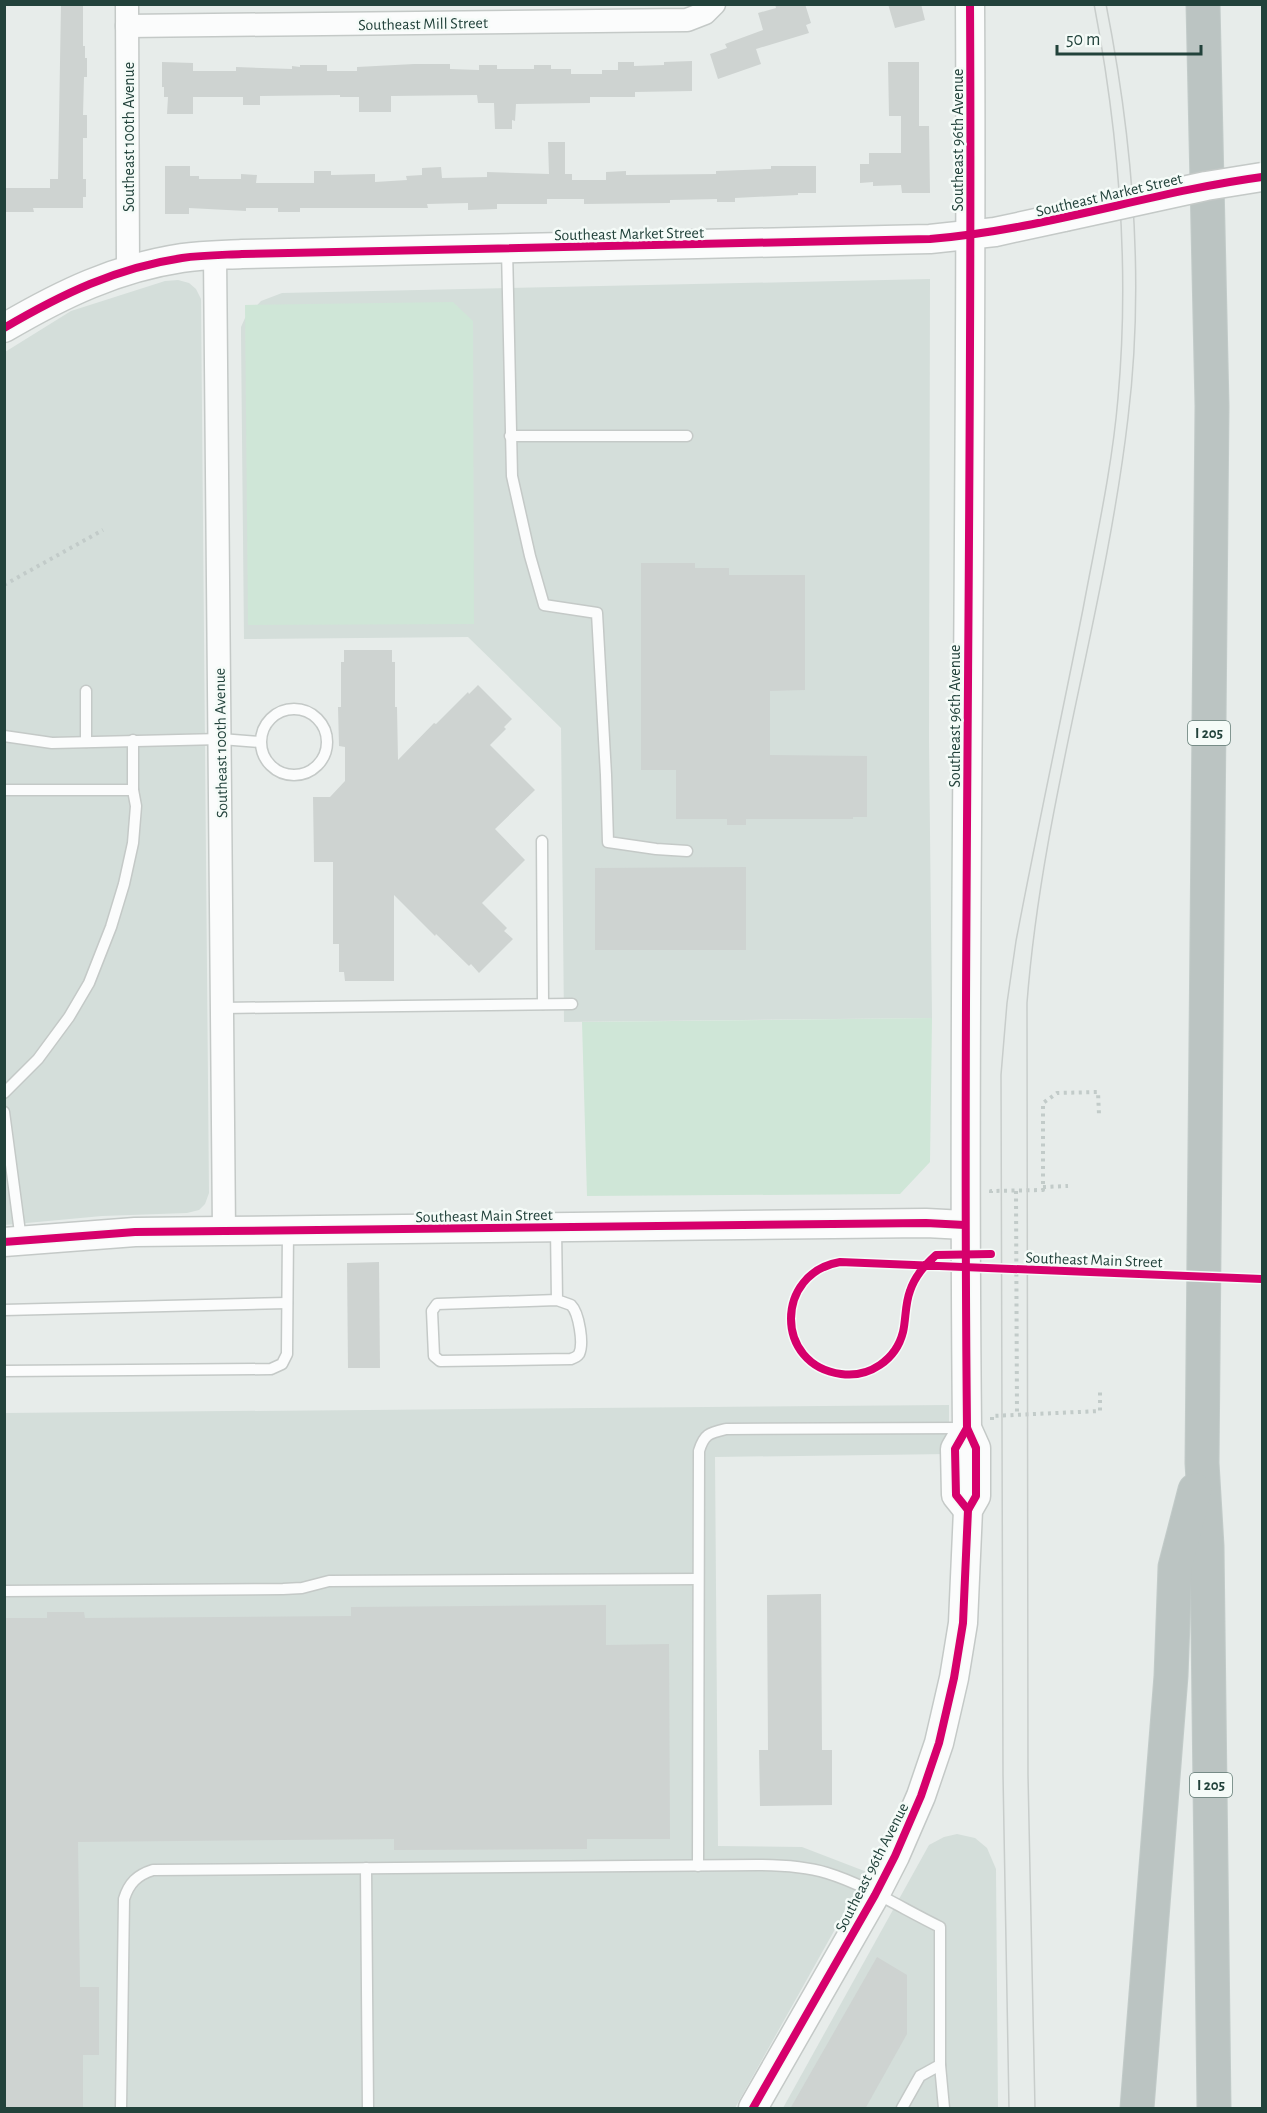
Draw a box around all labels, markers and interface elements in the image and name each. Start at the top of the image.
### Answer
street label: Southeast Mill Street [358,15,488,33]
scale bar [1057,18,1201,56]
text: 50 m [1066,31,1100,49]
street label: Southeast 100th Avenue [121,62,137,212]
street label: Southeast 96th Avenue [950,69,966,211]
street label: Southeast Market Street [1034,170,1184,220]
street label: Southeast Market Street [554,225,704,243]
street label: Southeast 96th Avenue [947,645,963,787]
street label: Southeast 100th Avenue [212,668,230,818]
road number: I 205 [1188,721,1230,745]
street label: Southeast Main Street [415,1207,553,1225]
street label: Southeast Main Street [1025,1250,1163,1270]
road number: I 205 [1190,1773,1232,1797]
street label: Southeast 96th Avenue [832,1800,911,1935]

